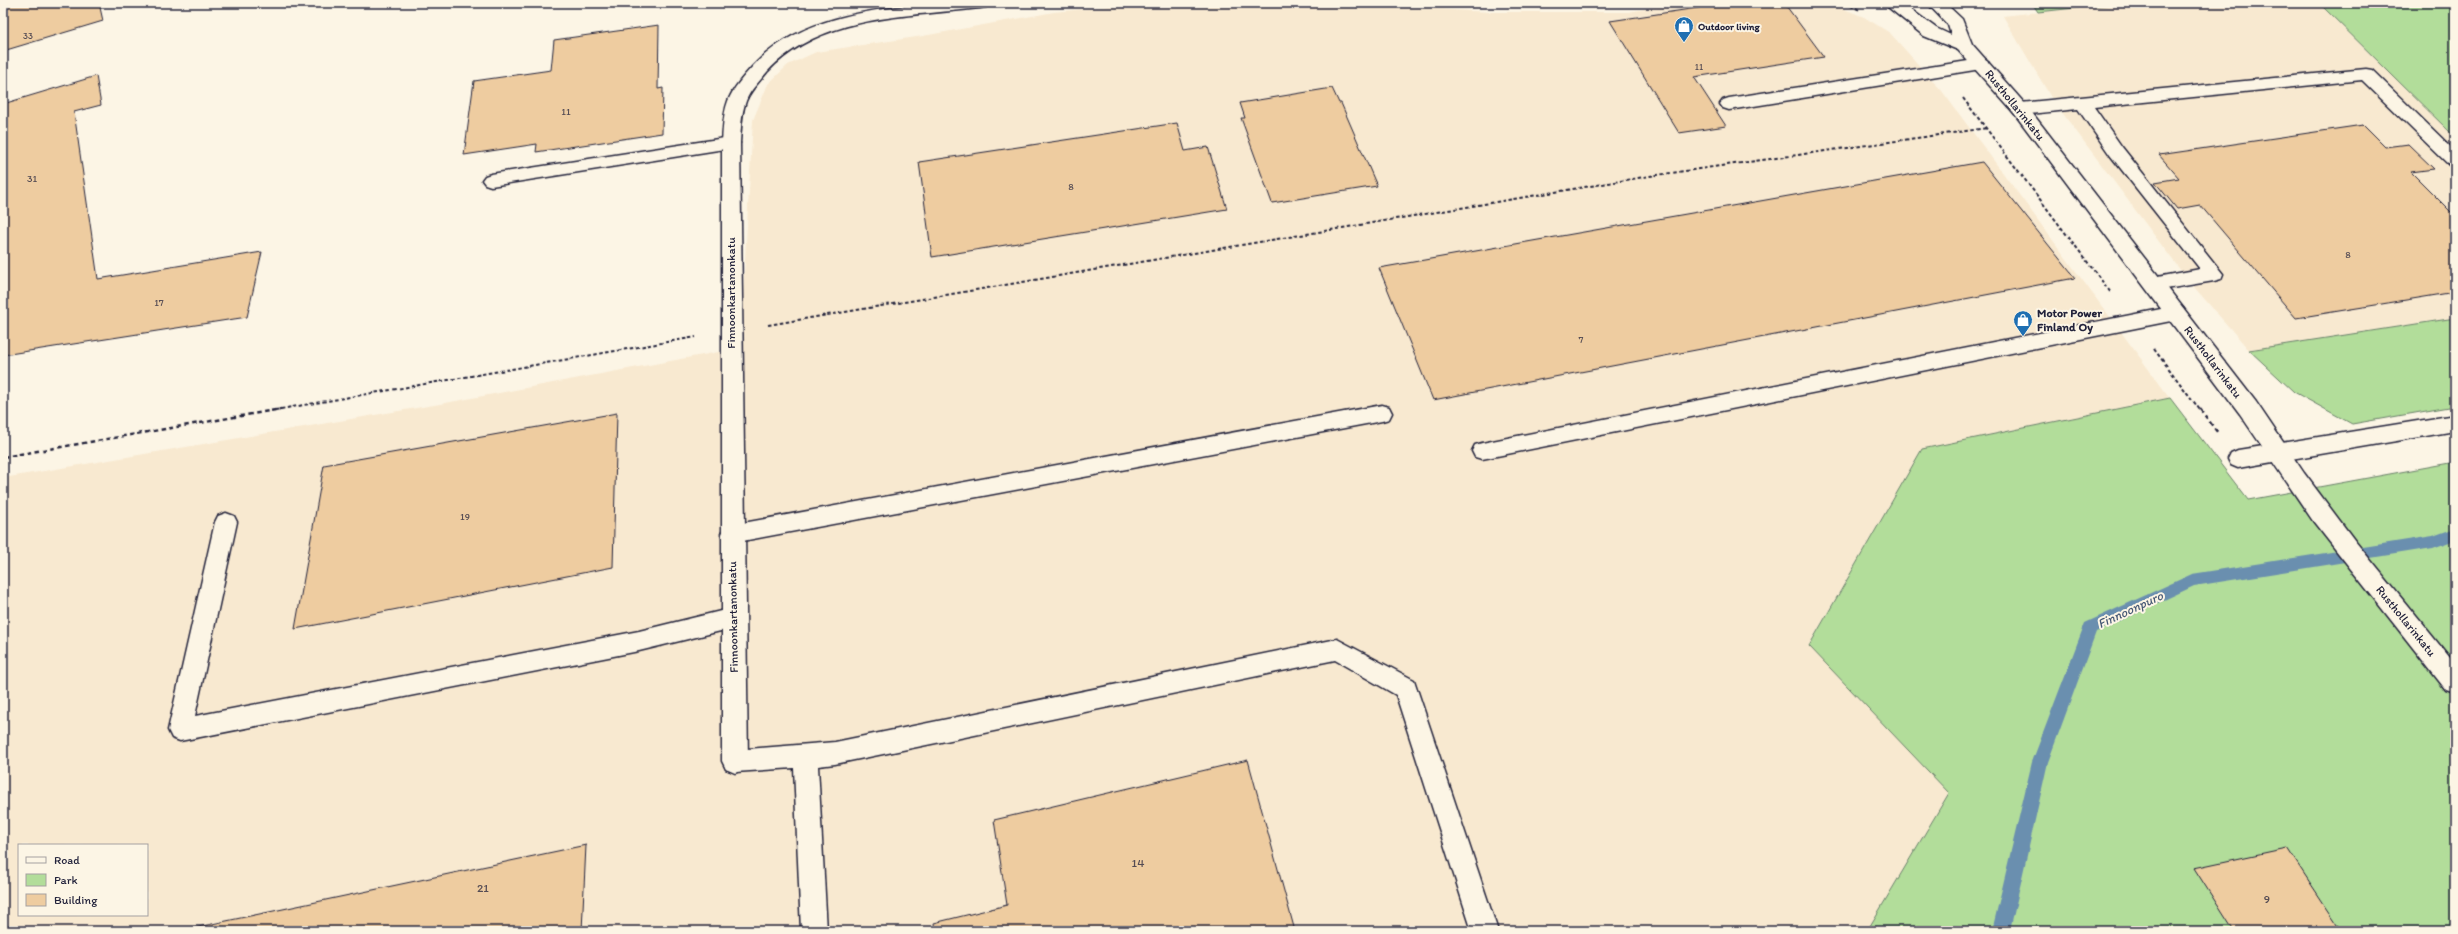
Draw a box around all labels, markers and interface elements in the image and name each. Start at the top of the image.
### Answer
shop icon: Outdoor living [1673,15,1695,43]
place label: Outdoor living [1698,20,1761,33]
house number: 33 [23,30,33,41]
house number: 11 [1695,61,1703,72]
street label: Rusthollarinkatu [1982,67,2048,143]
house number: 11 [561,105,571,118]
house number: 31 [27,172,37,185]
house number: 8 [1068,180,1074,193]
street label: Finnoonkartanonkatu [724,237,738,349]
house number: 8 [2345,248,2351,261]
house number: 17 [154,296,164,309]
place label: Motor Power Finland Oy [2037,306,2102,335]
shop icon: Motor Power Finland Oy [2012,309,2034,337]
street label: Rusthollarinkatu [2181,323,2245,401]
house number: 7 [1579,333,1584,346]
house number: 19 [460,510,470,523]
street label: Finnoonkartanonkatu [725,561,741,673]
street label: Rusthollarinkatu [2373,583,2439,659]
water label: Finnoonpuro [2095,588,2166,631]
legend [18,844,148,916]
text: Road [54,853,80,867]
house number: 14 [1132,856,1144,870]
text: Park [54,873,78,887]
house number: 21 [477,881,489,895]
house number: 9 [2264,892,2270,906]
text: Building [54,893,98,907]

